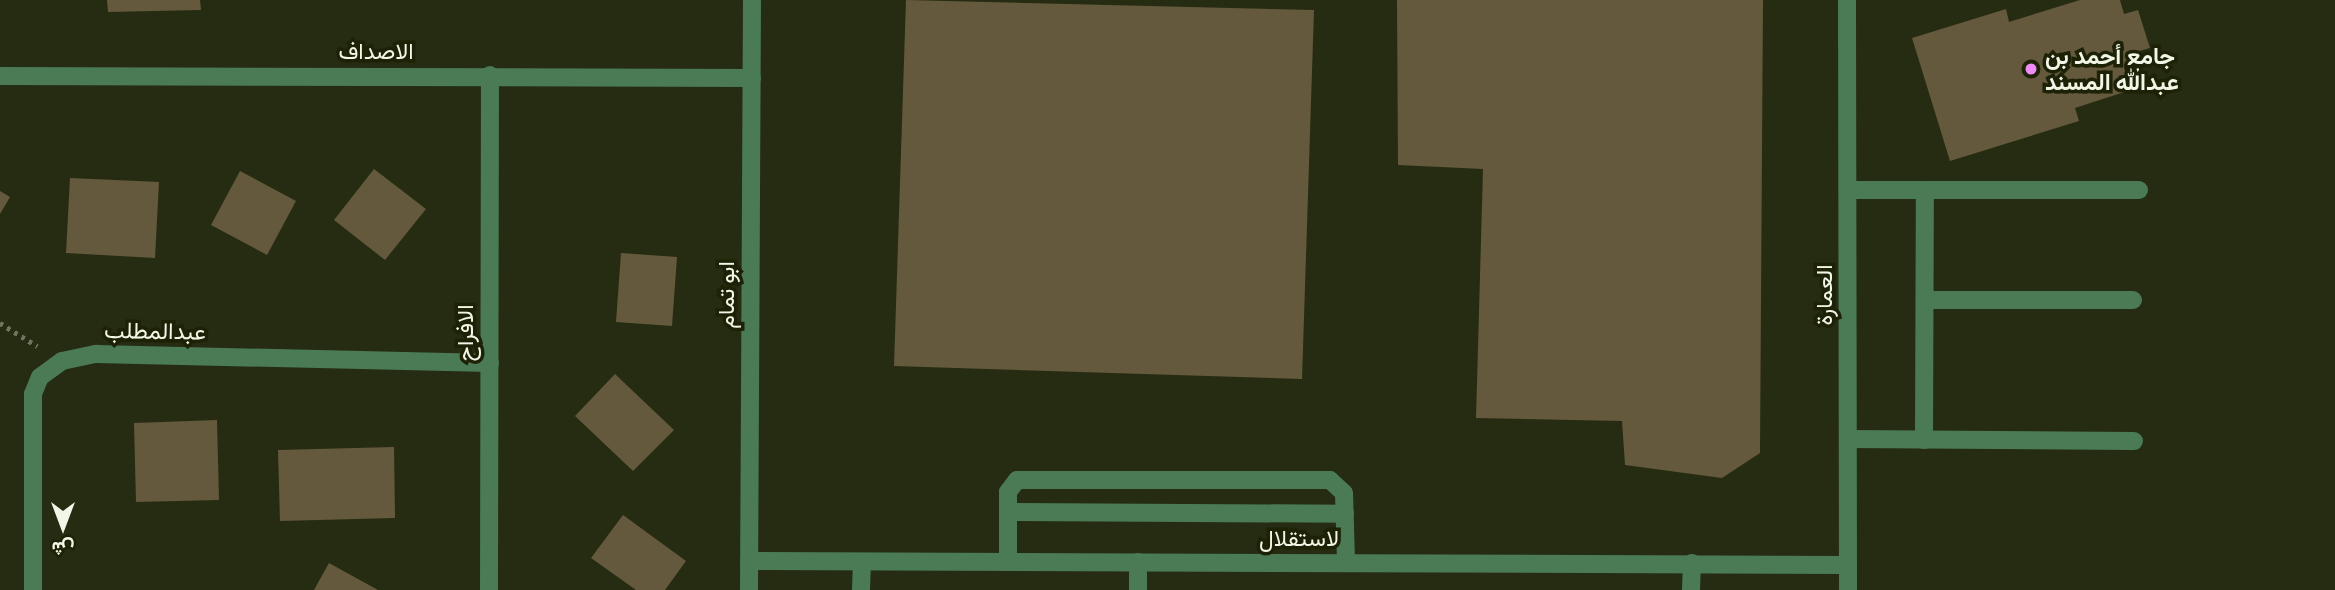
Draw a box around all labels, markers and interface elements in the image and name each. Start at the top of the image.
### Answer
street label: الاصداف [338,37,414,65]
place label: جامع أحمد بن عبدالله المسند [2045,42,2179,96]
marker: جامع أحمد بن عبدالله المسند [2023,61,2039,77]
street label: ابو تمام [712,261,740,329]
street label: العمارة [1810,264,1838,326]
street label: الافراح [451,305,479,361]
street label: عبدالمطلب [104,316,206,346]
north arrow [28,492,98,562]
street label: لاستقلال [1259,524,1339,552]
text: ش [52,537,74,560]

